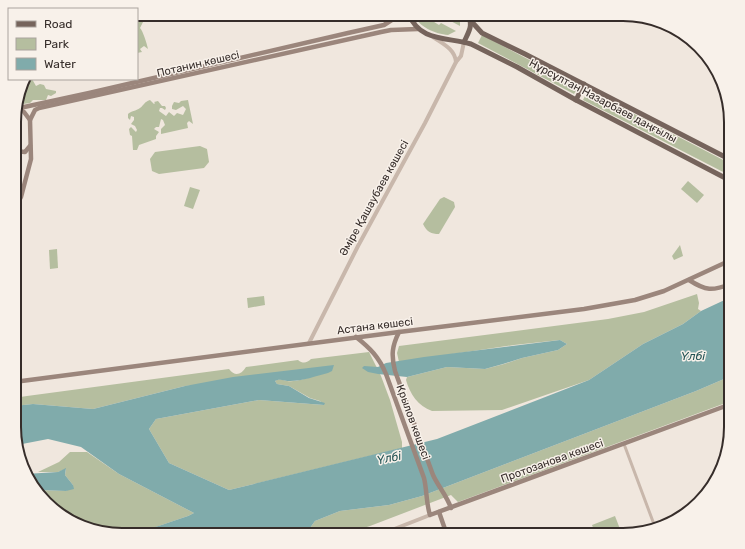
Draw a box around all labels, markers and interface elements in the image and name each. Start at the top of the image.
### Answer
legend [8,8,138,80]
text: Road [44,17,72,31]
text: Park [44,37,70,51]
street label: Потанин көшесі [155,48,241,80]
street label: Нұрсұлтан Назарбаев даңғылы [527,56,679,146]
text: Water [44,57,76,71]
street label: Әміре Қашаубаев көшесі [337,138,411,258]
street label: Астана көшесі [336,315,414,337]
water label: Үлбі [681,349,706,363]
street label: Крылов көшесі [393,383,433,461]
street label: Протозанова көшесі [499,436,605,486]
water label: Үлбі [376,448,404,467]

